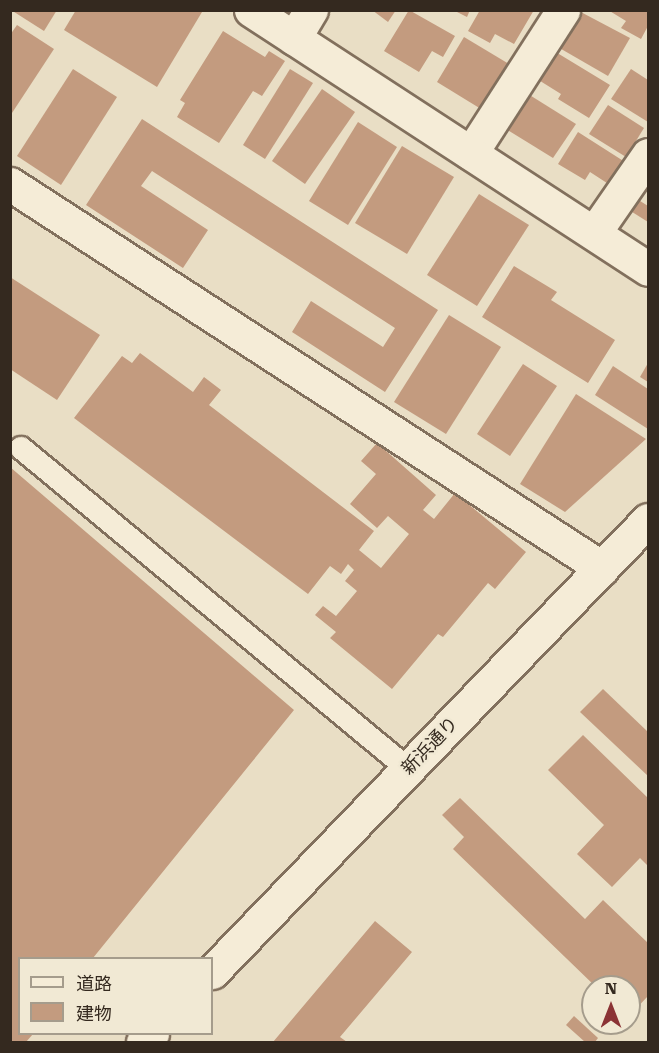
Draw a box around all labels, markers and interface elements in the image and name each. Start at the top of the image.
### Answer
street label: 新浜通り [397,713,463,779]
legend [18,957,213,1035]
text: 道路 [76,973,112,994]
north arrow [581,975,641,1035]
text: N [605,979,617,998]
text: 建物 [76,1003,112,1024]

